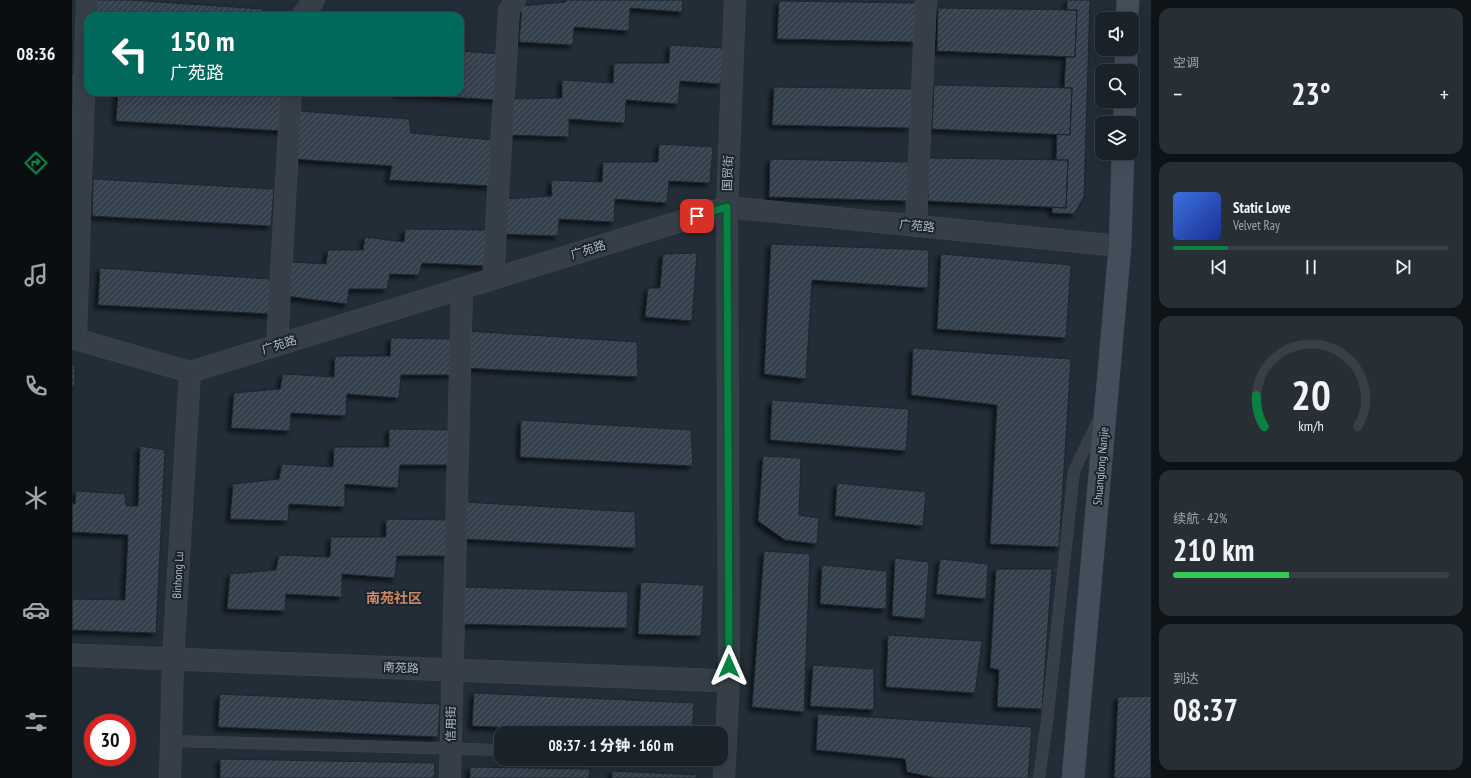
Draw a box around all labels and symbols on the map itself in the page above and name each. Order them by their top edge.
street label: 国贸街 [719,155,736,191]
pin [680,199,714,233]
street label: 广苑路 [898,216,936,235]
street label: 广苑路 [568,237,607,262]
street label: 广苑路 [259,332,298,357]
street label: Shuanglong Nanjie [1090,426,1111,506]
street label: Binhong Lu [169,551,186,599]
district label: 南苑社区 [366,589,422,607]
position arrow [708,645,750,687]
street label: 南苑路 [383,659,419,676]
street label: 信用街 [443,706,458,742]
speed limit sign: 30 [84,714,136,766]

